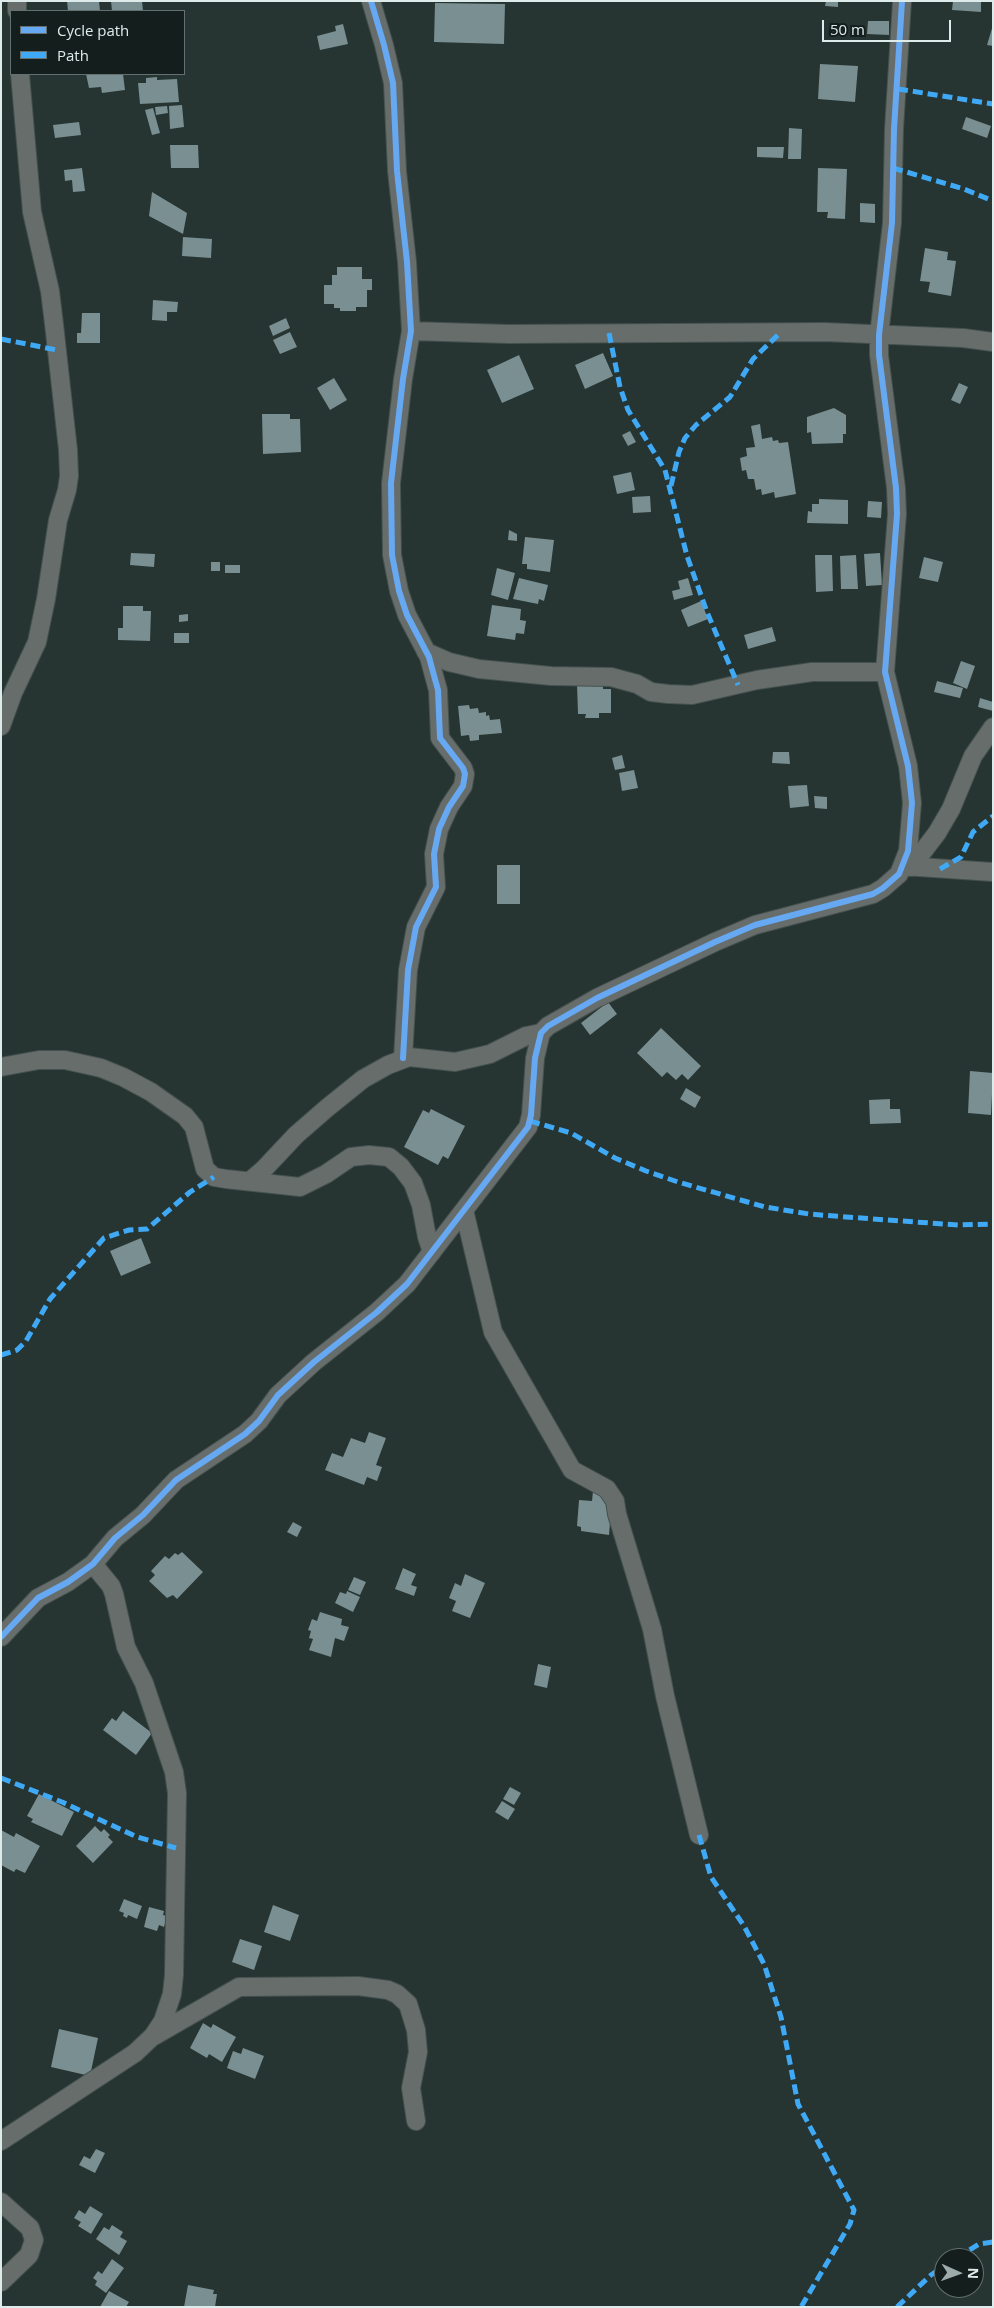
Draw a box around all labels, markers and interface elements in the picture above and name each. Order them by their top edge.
legend [10,10,185,75]
scale bar [824,10,953,42]
text: 50 m [830,19,865,39]
text: Cycle path [57,20,129,40]
text: Path [57,45,89,65]
north arrow [934,2248,984,2298]
text: N [964,2267,983,2280]

